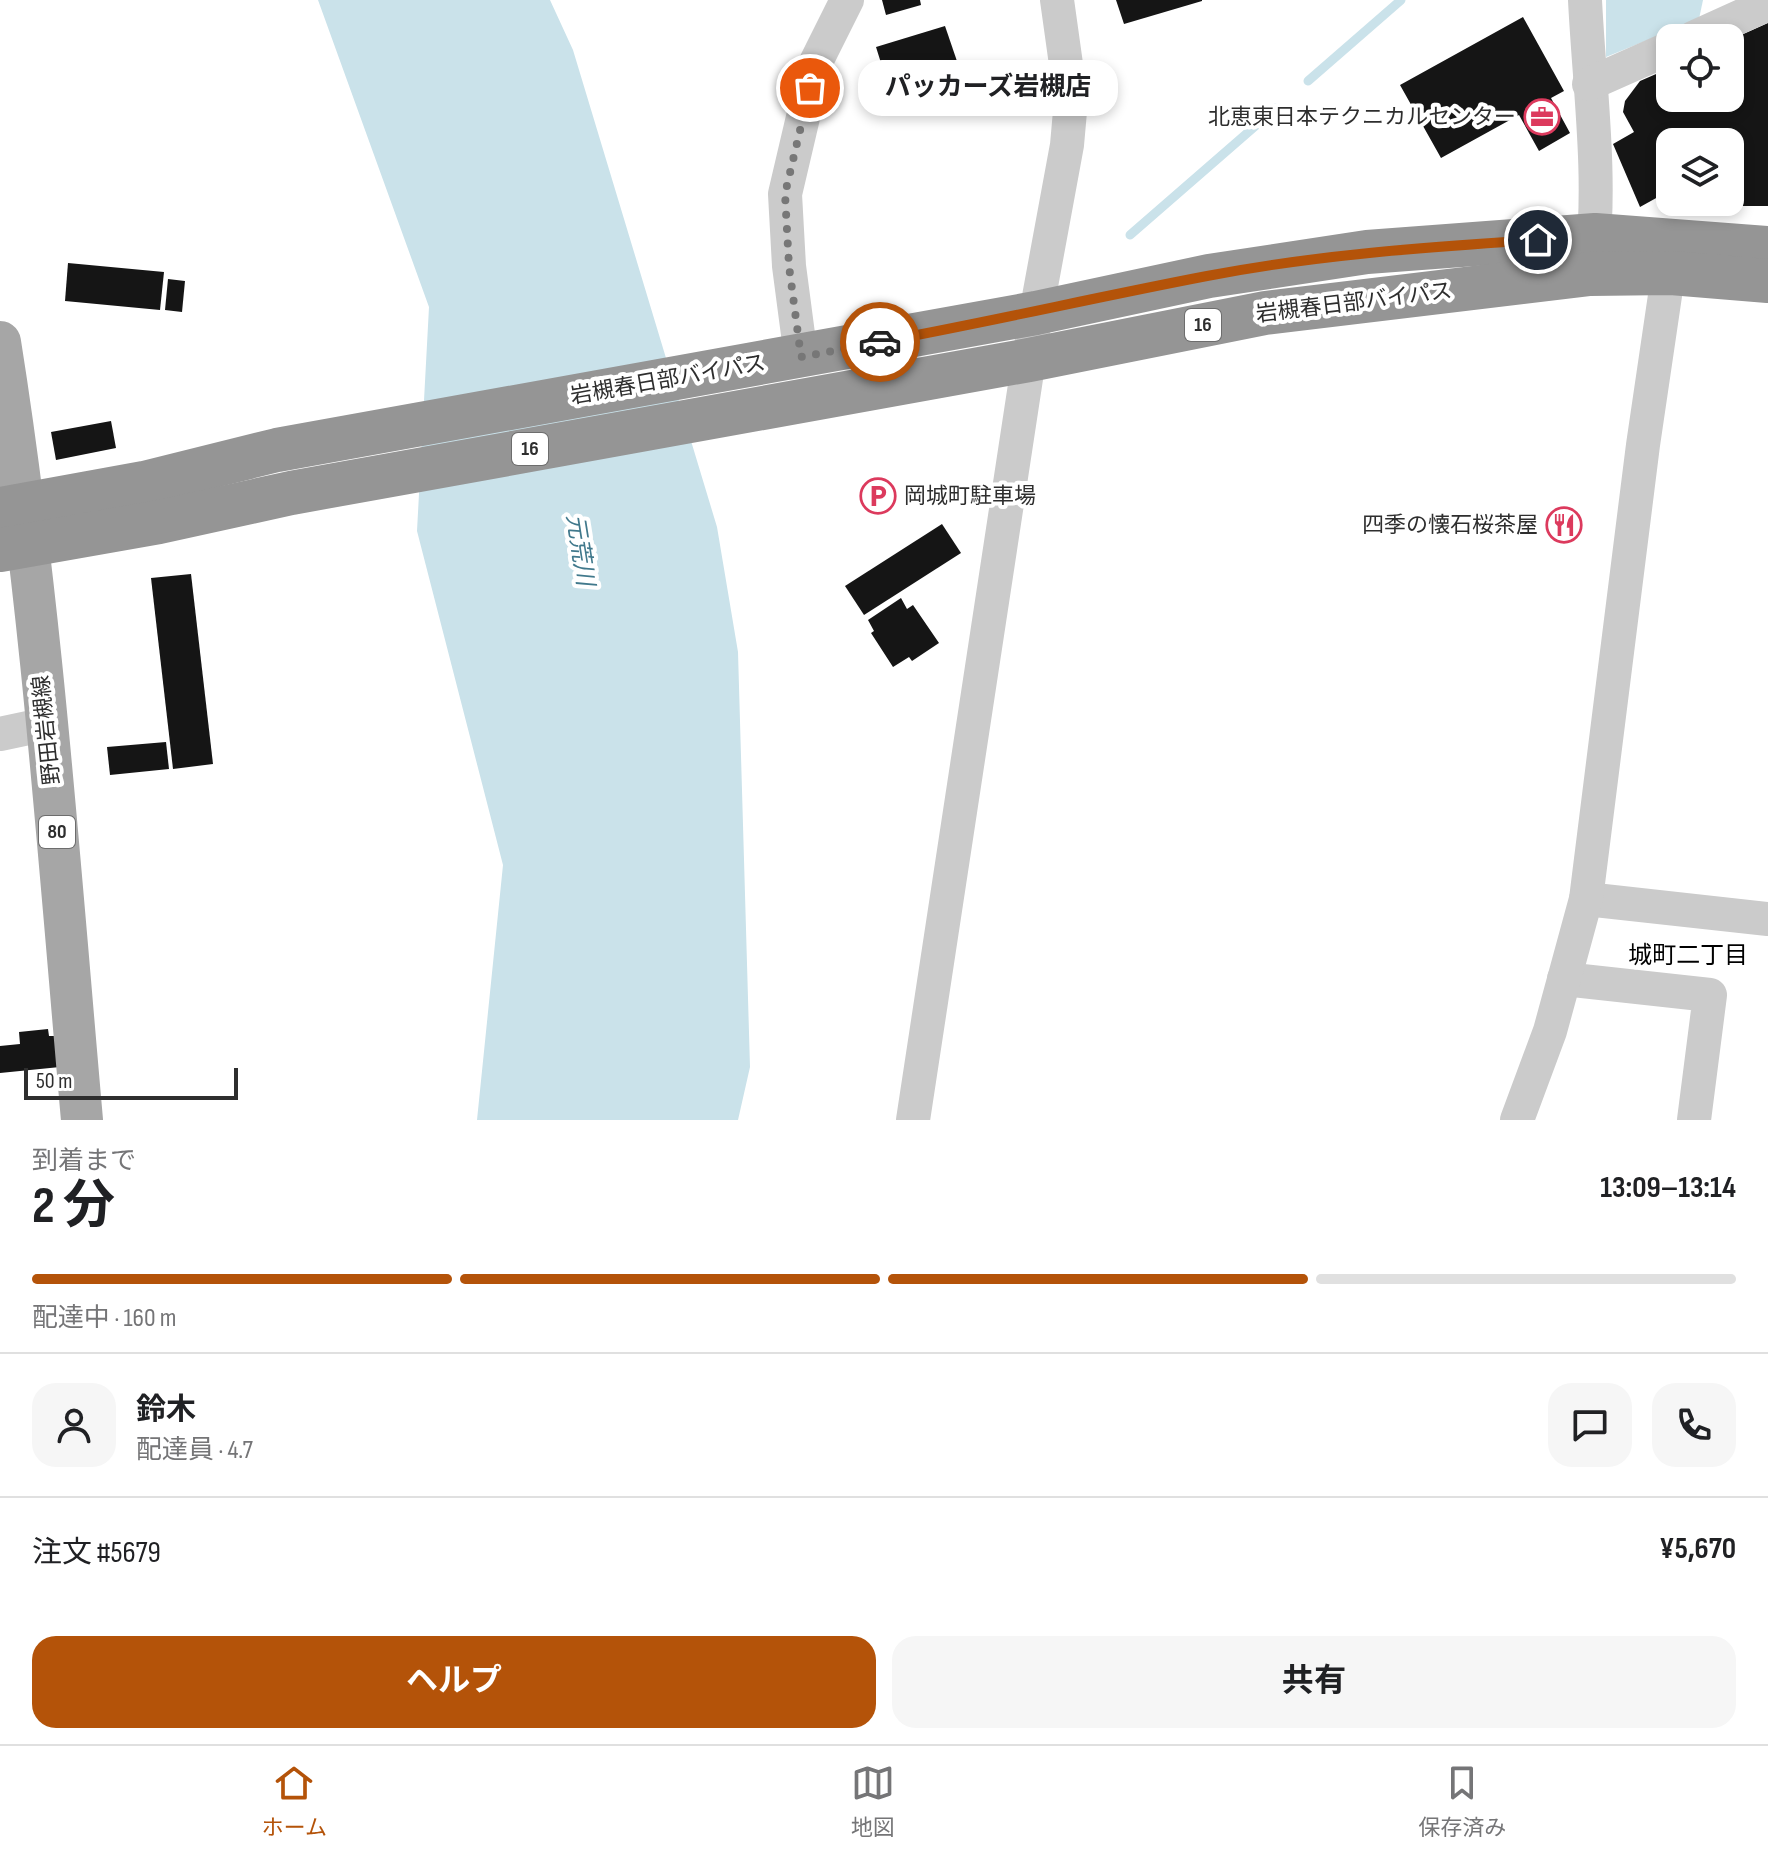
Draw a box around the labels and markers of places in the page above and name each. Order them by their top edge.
pin [776,54,844,122]
callout: パッカーズ岩槻店 [858,60,1118,116]
office icon: 北恵東日本テクニカルセンター [1523,98,1561,136]
place label: 北恵東日本テクニカルセンター [1208,104,1516,131]
pin [1504,206,1572,274]
parking icon: 岡城町駐車場 [859,477,897,515]
place label: 岡城町駐車場 [904,483,1036,510]
restaurant icon: 四季の懐石桜茶屋 [1545,506,1583,544]
place label: 四季の懐石桜茶屋 [1362,512,1538,539]

